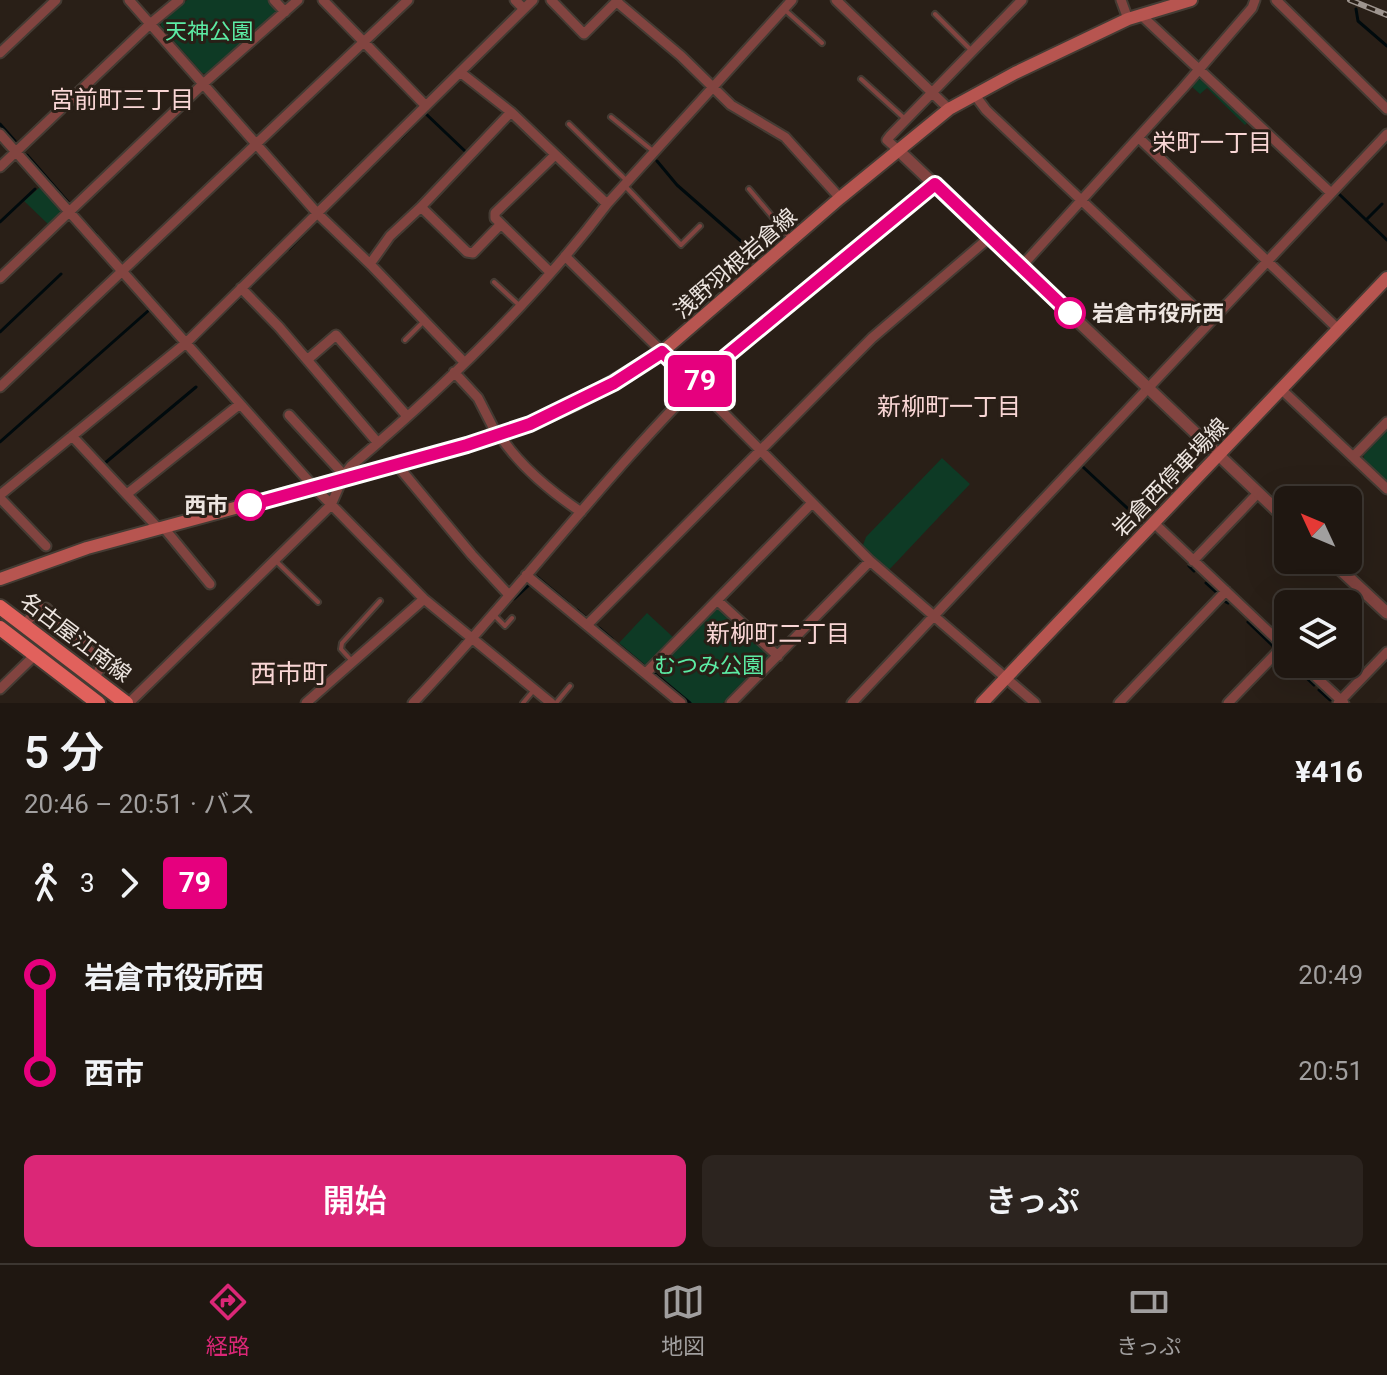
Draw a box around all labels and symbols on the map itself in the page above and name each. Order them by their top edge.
park label: 天神公園 [165,19,253,44]
district label: 宮前町三丁目 [50,86,194,114]
district label: 栄町一丁目 [1152,129,1272,157]
street label: 浅野羽根岩倉線 [669,203,802,323]
marker: 岩倉市役所西 [1055,298,1085,328]
place label: 岩倉市役所西 [1092,301,1224,326]
line badge: 79 [664,355,736,407]
district label: 新柳町一丁目 [877,393,1021,421]
street label: 岩倉西停車場線 [1108,413,1233,541]
north arrow [1274,486,1362,574]
marker: 西市 [235,490,265,520]
place label: 西市 [184,493,228,518]
street label: 名古屋江南線 [15,588,136,687]
district label: 新柳町二丁目 [706,620,850,648]
park label: むつみ公園 [654,653,764,678]
district label: 西市町 [250,659,328,689]

